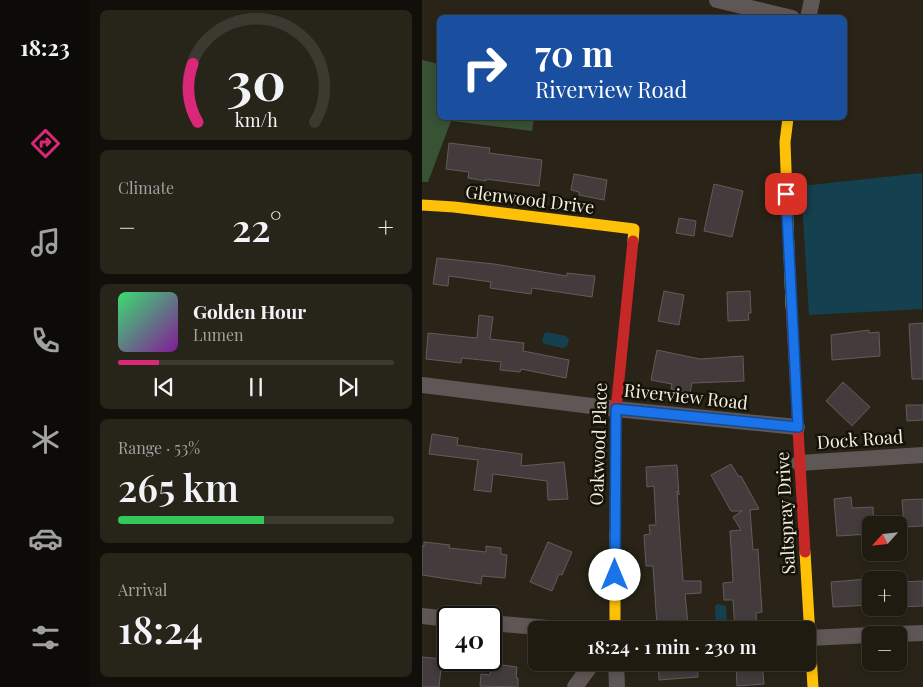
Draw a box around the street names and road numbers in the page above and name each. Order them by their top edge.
street label: Glenwood Drive [464,179,596,219]
street label: Riverview Road [623,378,750,415]
street label: Oakwood Place [584,382,612,506]
street label: Dock Road [816,424,905,454]
street label: Saltspray Drive [770,451,800,575]

